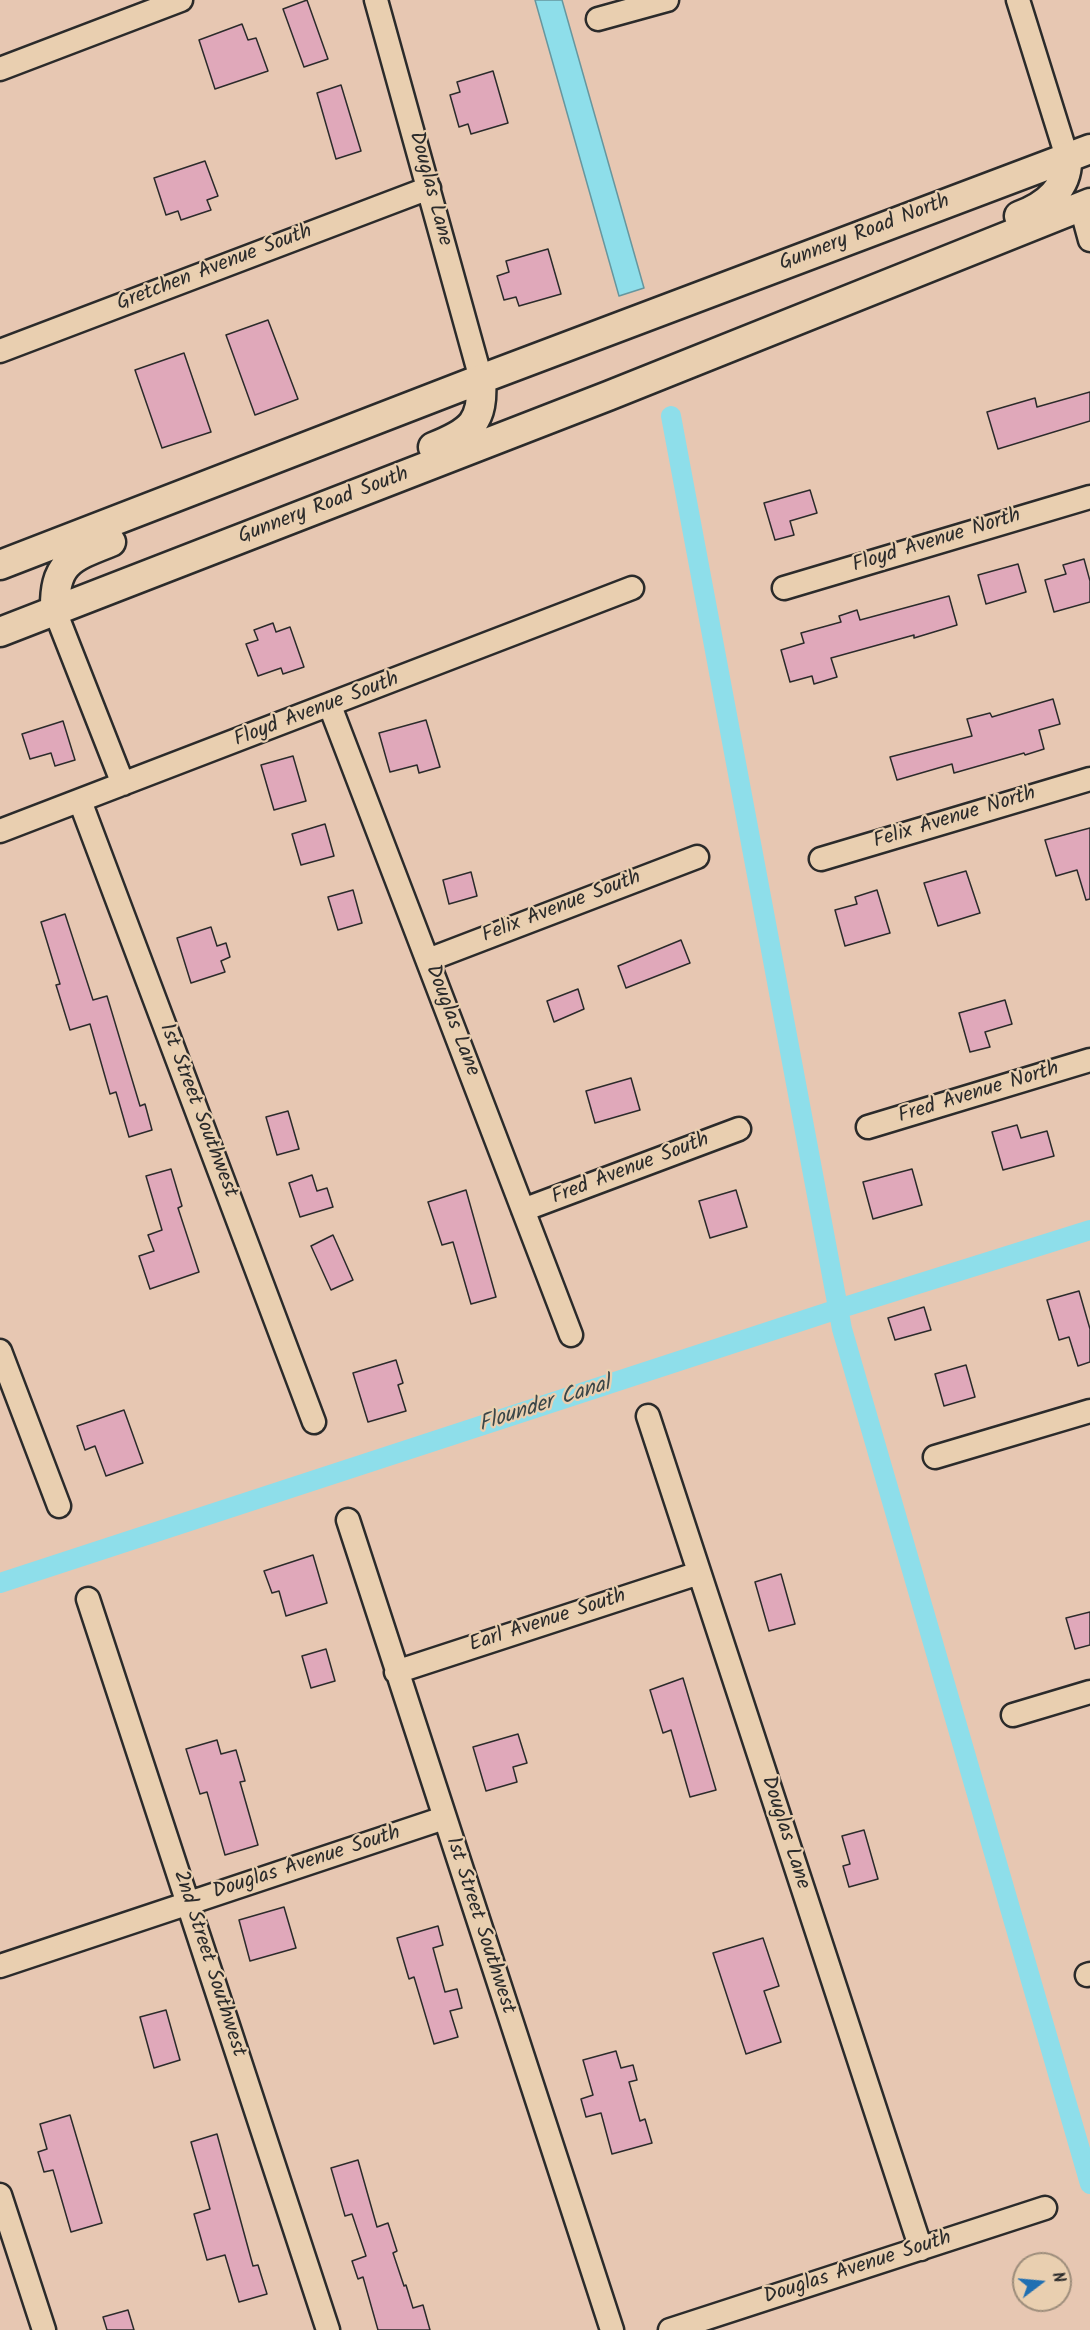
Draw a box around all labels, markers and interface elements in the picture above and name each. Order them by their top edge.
street label: Douglas Lane [402,129,456,249]
street label: Gunnery Road North [776,190,954,278]
street label: Gretchen Avenue South [114,220,316,318]
street label: Gunnery Road South [235,463,413,551]
street label: Floyd Avenue North [850,504,1024,580]
street label: Floyd Avenue South [231,668,403,754]
street label: Felix Avenue North [871,782,1039,856]
street label: Felix Avenue South [479,866,645,950]
street label: Douglas Lane [418,962,484,1080]
street label: 1st Street Southwest [152,1020,242,1202]
street label: Fred Avenue North [896,1058,1062,1130]
street label: Fred Avenue South [549,1128,713,1212]
water label: Flounder Canal [476,1372,614,1440]
street label: Earl Avenue South [467,1585,629,1659]
street label: Douglas Lane [754,1773,814,1893]
street label: Douglas Avenue South [210,1822,404,1906]
street label: 1st Street Southwest [438,1834,520,2018]
street label: 2nd Street Southwest [166,1867,250,2061]
street label: Douglas Avenue South [761,2227,955,2311]
north arrow [1012,2252,1072,2312]
text: N [1044,2269,1071,2286]

